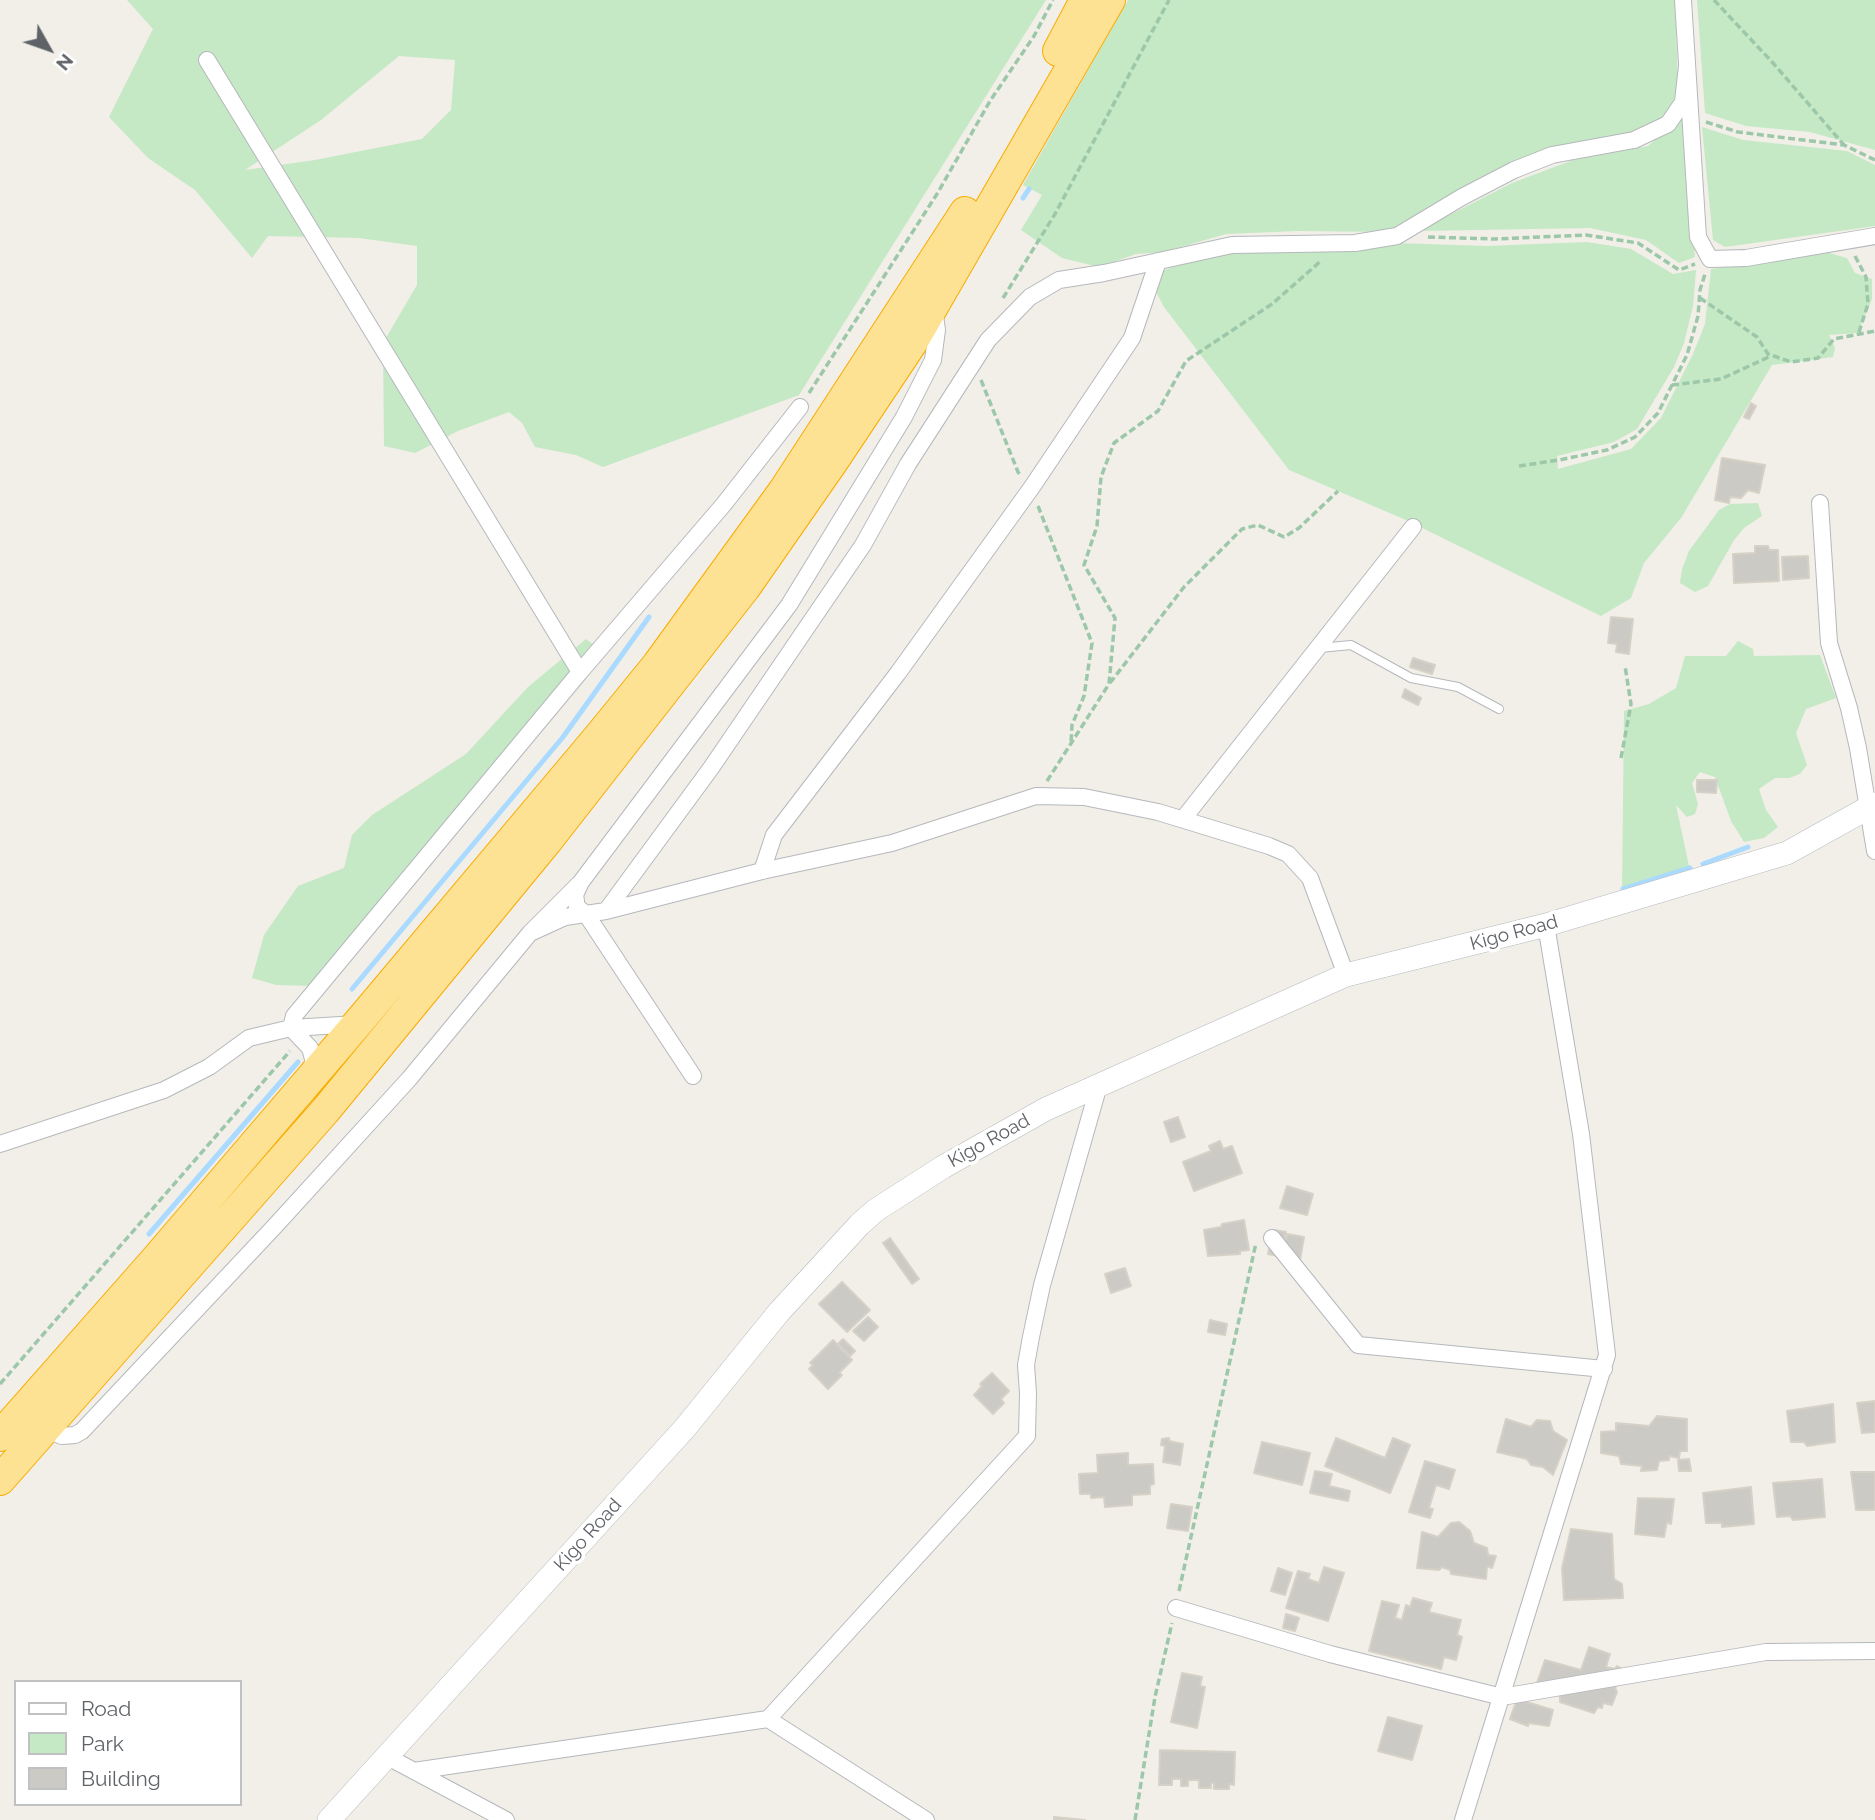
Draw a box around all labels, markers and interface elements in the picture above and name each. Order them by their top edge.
north arrow [14,14,84,84]
text: N [52,50,78,75]
street label: Kigo Road [1468,910,1560,956]
street label: Kigo Road [944,1109,1034,1173]
street label: Kigo Road [549,1494,627,1576]
legend [14,1680,242,1806]
text: Road [81,1696,131,1721]
text: Park [81,1731,124,1756]
text: Building [81,1766,161,1791]

